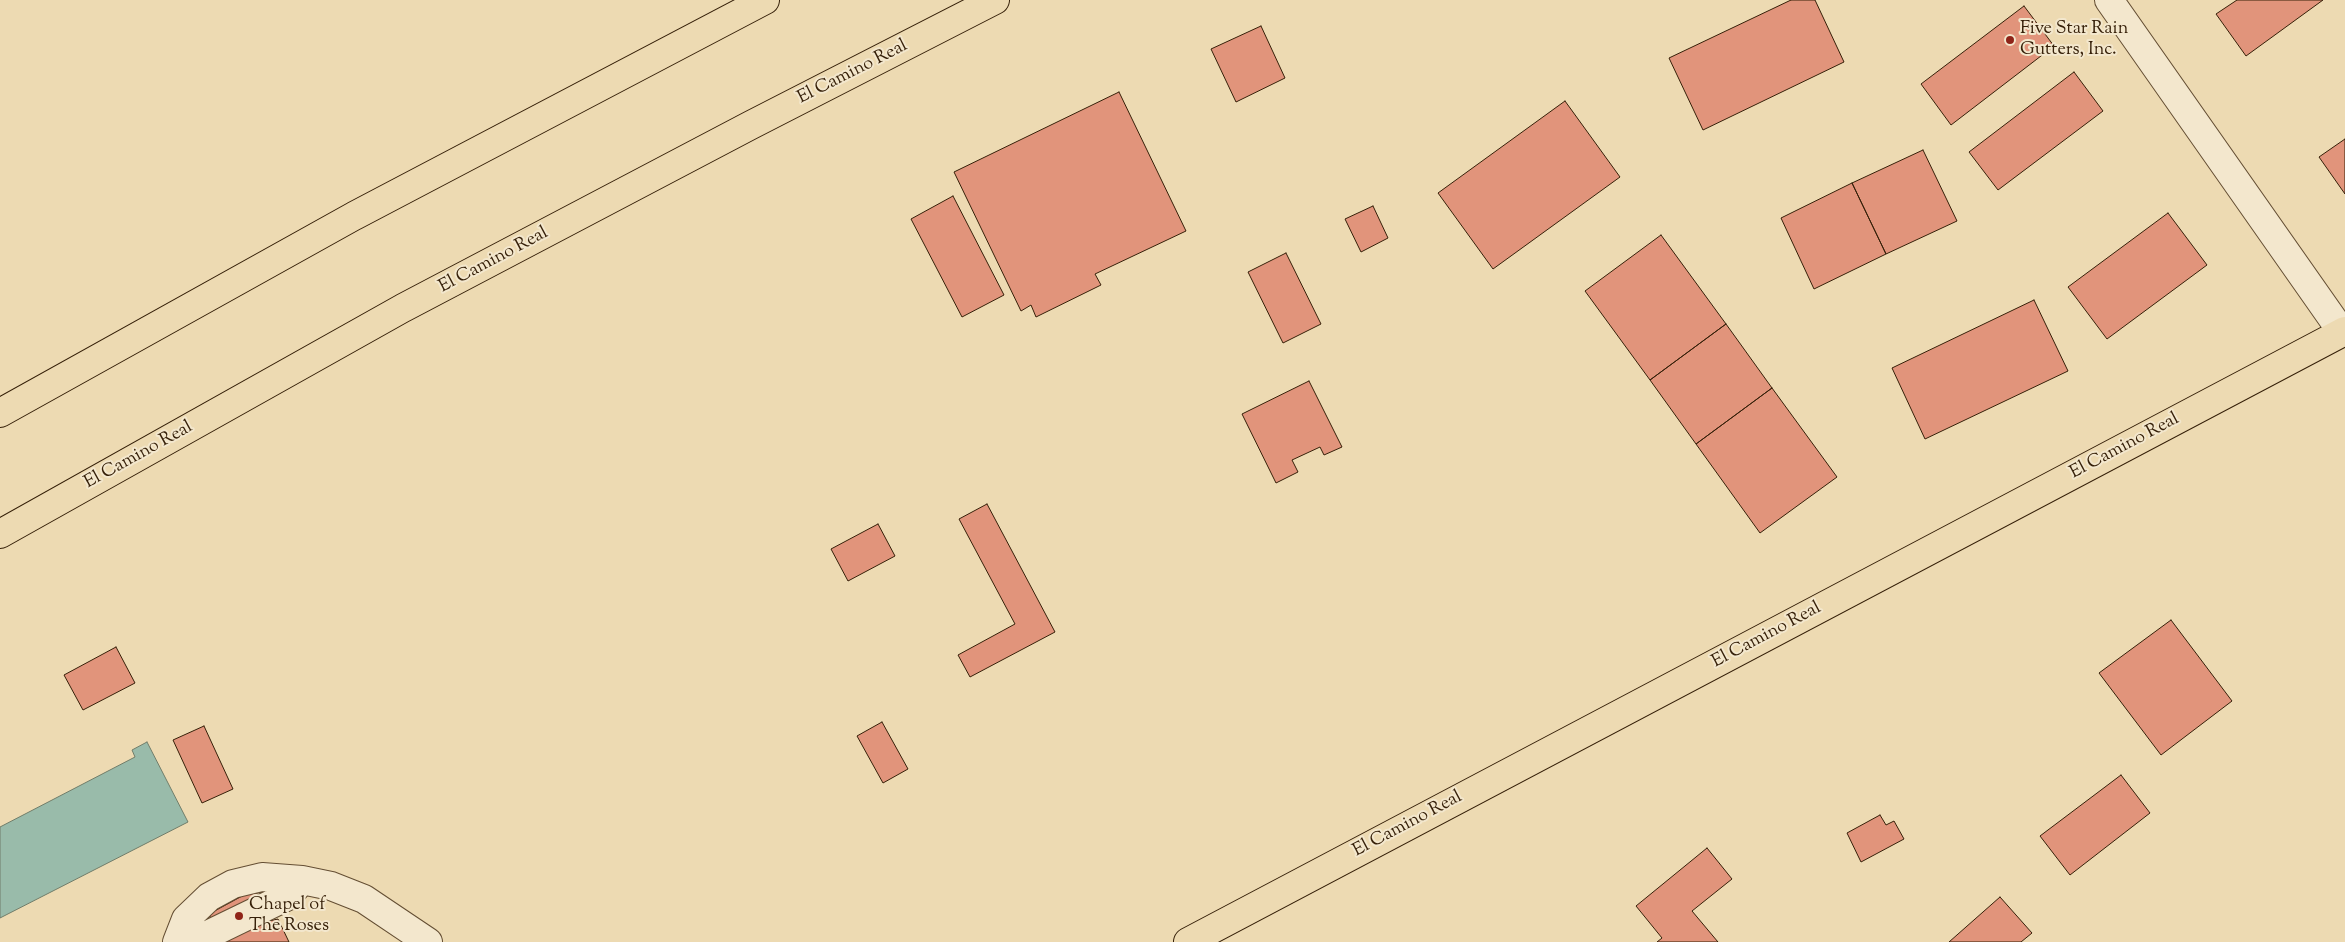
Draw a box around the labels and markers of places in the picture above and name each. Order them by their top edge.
place label: Five Star Rain Gutters, Inc. [2020,19,2128,62]
marker: Five Star Rain Gutters, Inc. [2004,34,2016,46]
place label: Chapel of The Roses [249,895,329,938]
marker: Chapel of The Roses [233,910,245,922]

